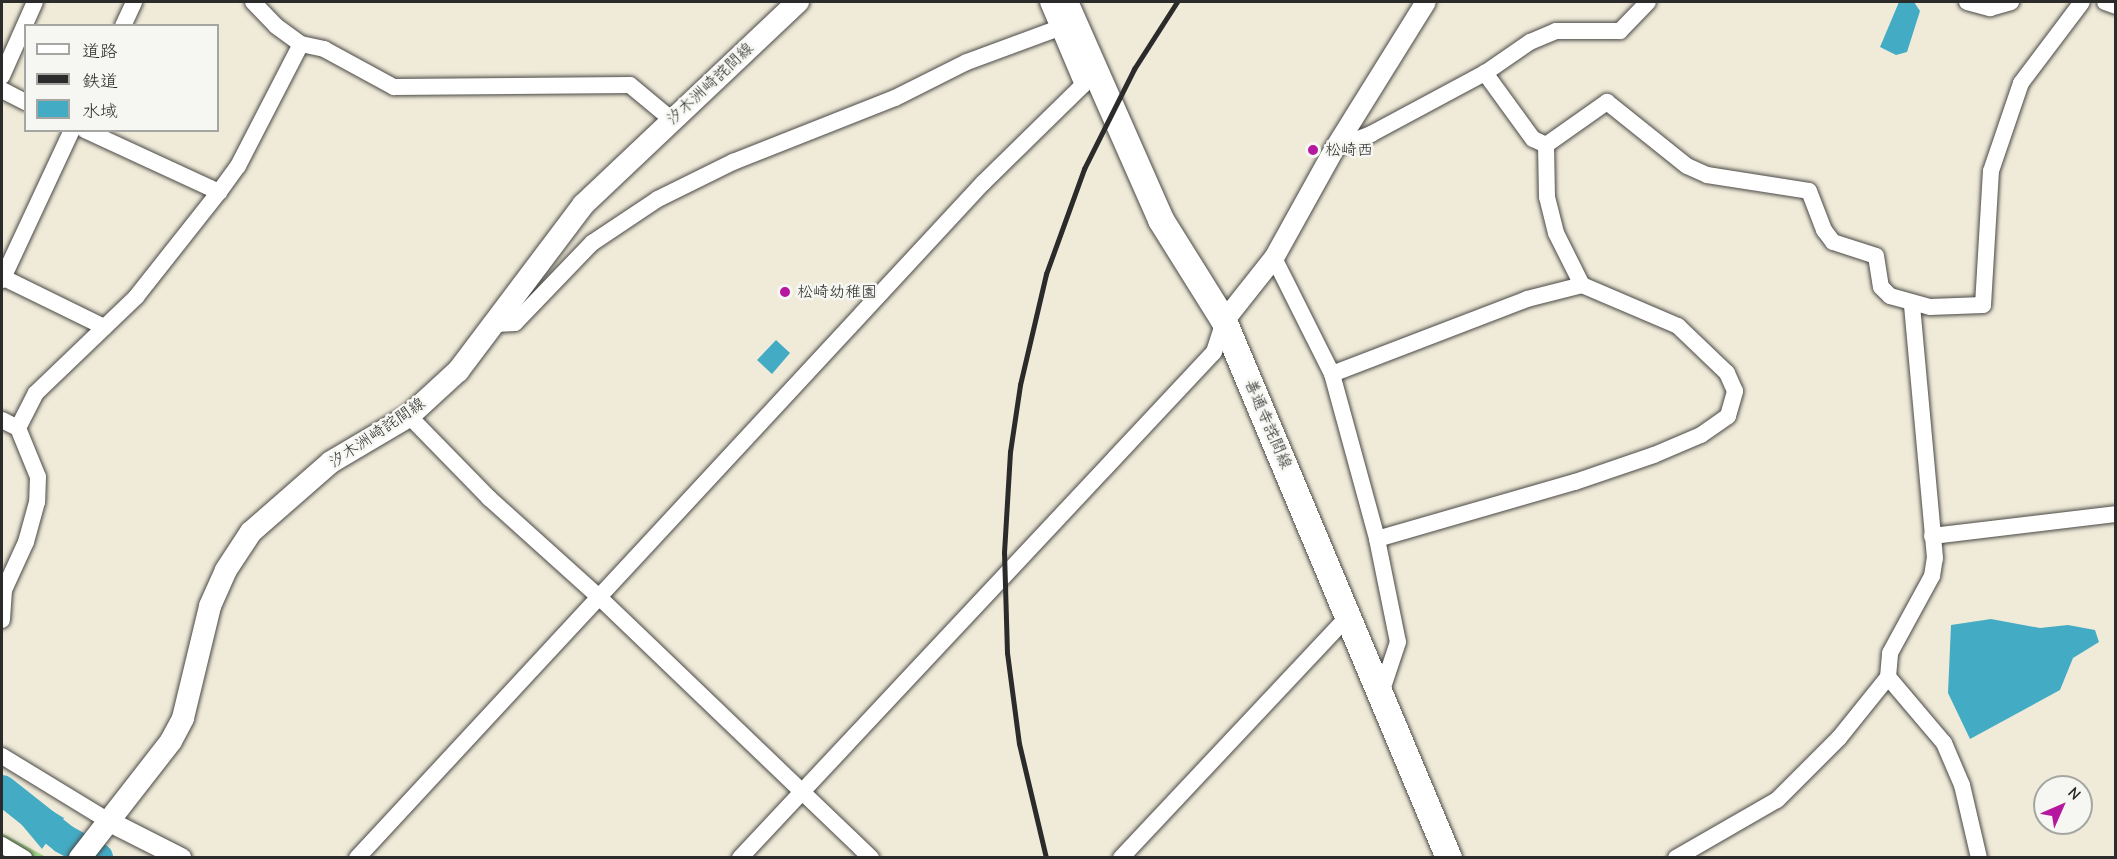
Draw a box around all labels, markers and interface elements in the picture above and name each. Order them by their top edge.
legend [24,24,219,132]
street label: 汐木洲崎詫間線 [662,39,758,129]
text: 道路 [82,41,118,62]
text: 鉄道 [82,71,118,92]
text: 水域 [82,101,118,122]
place label: 松崎西 [1325,140,1373,160]
marker: 松崎西 [1306,143,1320,157]
place label: 松崎幼稚園 [797,282,877,302]
marker: 松崎幼稚園 [778,285,792,299]
street label: 善通寺詫間線 [1240,376,1296,472]
street label: 汐木洲崎詫間線 [325,394,429,472]
north arrow [2033,775,2093,835]
text: N [2064,784,2084,804]

